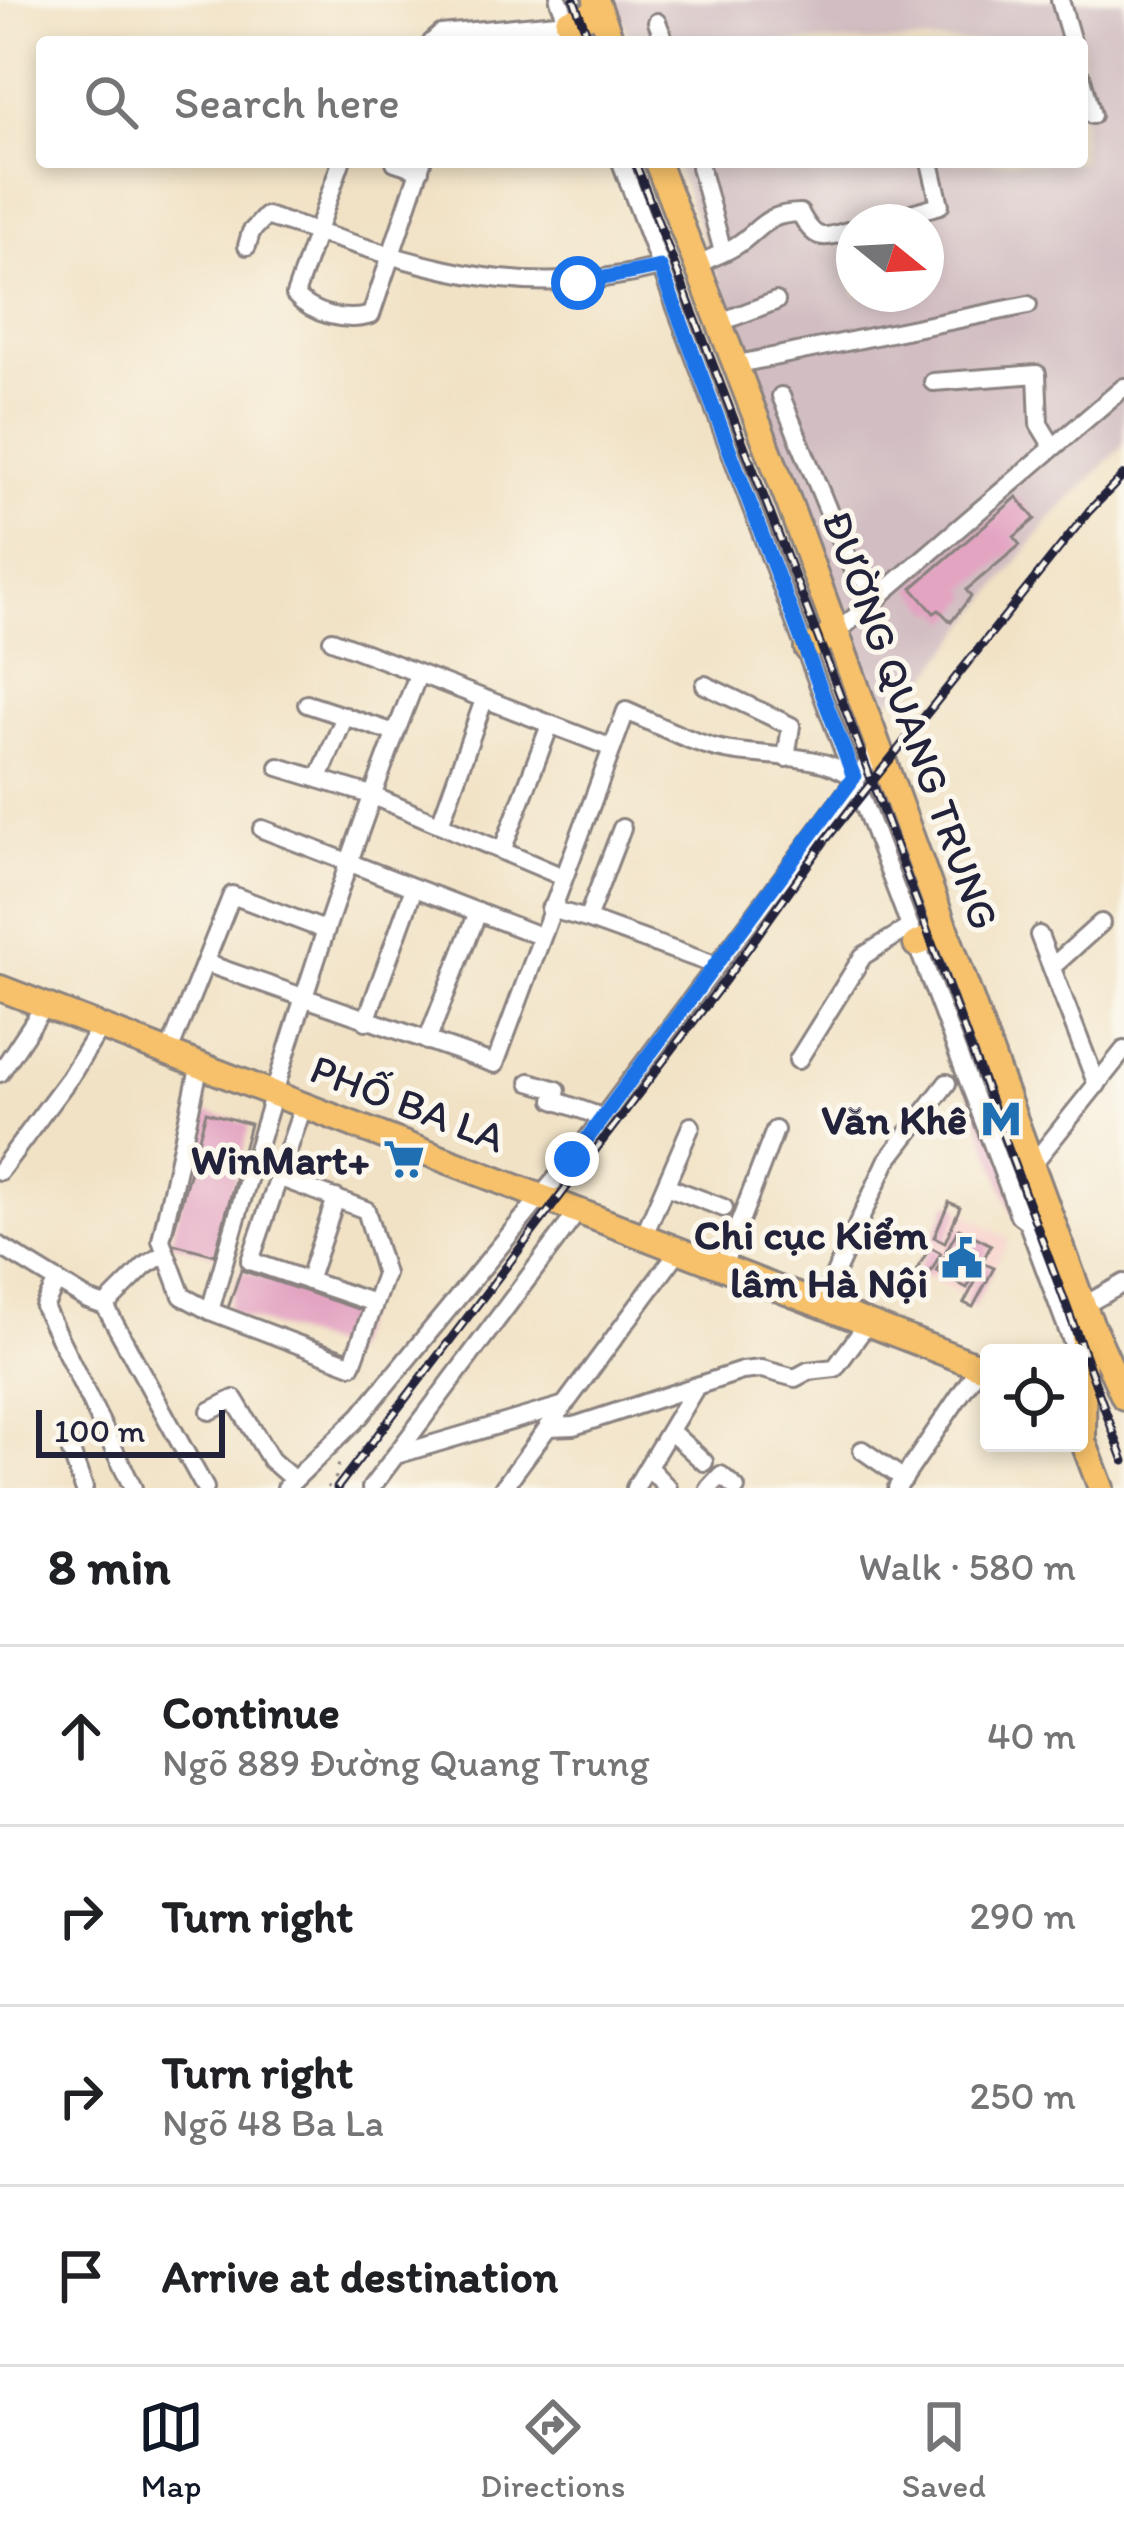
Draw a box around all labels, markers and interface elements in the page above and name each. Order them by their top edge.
search box [36,36,1088,168]
icon: search [78,69,144,135]
text: Search here [174,75,400,129]
north arrow [836,204,944,312]
route start [551,256,605,310]
street label: ĐƯỜNG QUANG TRUNG [811,504,1011,936]
street label: PHỐ BA LA [303,1043,513,1163]
place label: Văn Khê [821,1094,967,1145]
metro station icon: Văn Khê [978,1096,1024,1142]
route end [545,1132,599,1186]
place label: WinMart+ [191,1134,370,1185]
supermarket icon: WinMart+ [381,1136,427,1182]
place label: Chi cục Kiểm lâm Hà Nội [694,1209,929,1308]
public building icon: Chi cục Kiểm lâm Hà Nội [939,1235,985,1281]
map controls [980,1344,1088,1452]
button: locate [980,1344,1088,1452]
scale bar [36,1404,225,1457]
text: 100 m [54,1411,145,1450]
text: 8 min [48,1536,171,1597]
text: Walk · 580 m [858,1543,1076,1590]
text: Continue [162,1685,340,1739]
icon: ahead [48,1703,114,1769]
text: 40 m [987,1712,1076,1759]
text: Ngõ 889 Đường Quang Trung [162,1739,649,1786]
icon: right [48,1883,114,1949]
text: Turn right [162,1889,353,1943]
text: 290 m [969,1892,1076,1939]
text: Turn right [162,2045,353,2099]
icon: right [48,2063,114,2129]
text: 250 m [969,2072,1076,2119]
text: Ngõ 48 Ba La [162,2099,384,2146]
icon: arrive [48,2243,114,2309]
text: Arrive at destination [162,2249,558,2303]
tab: Map [138,2394,204,2505]
tab: Directions [480,2394,625,2505]
tab: Saved [902,2394,986,2505]

